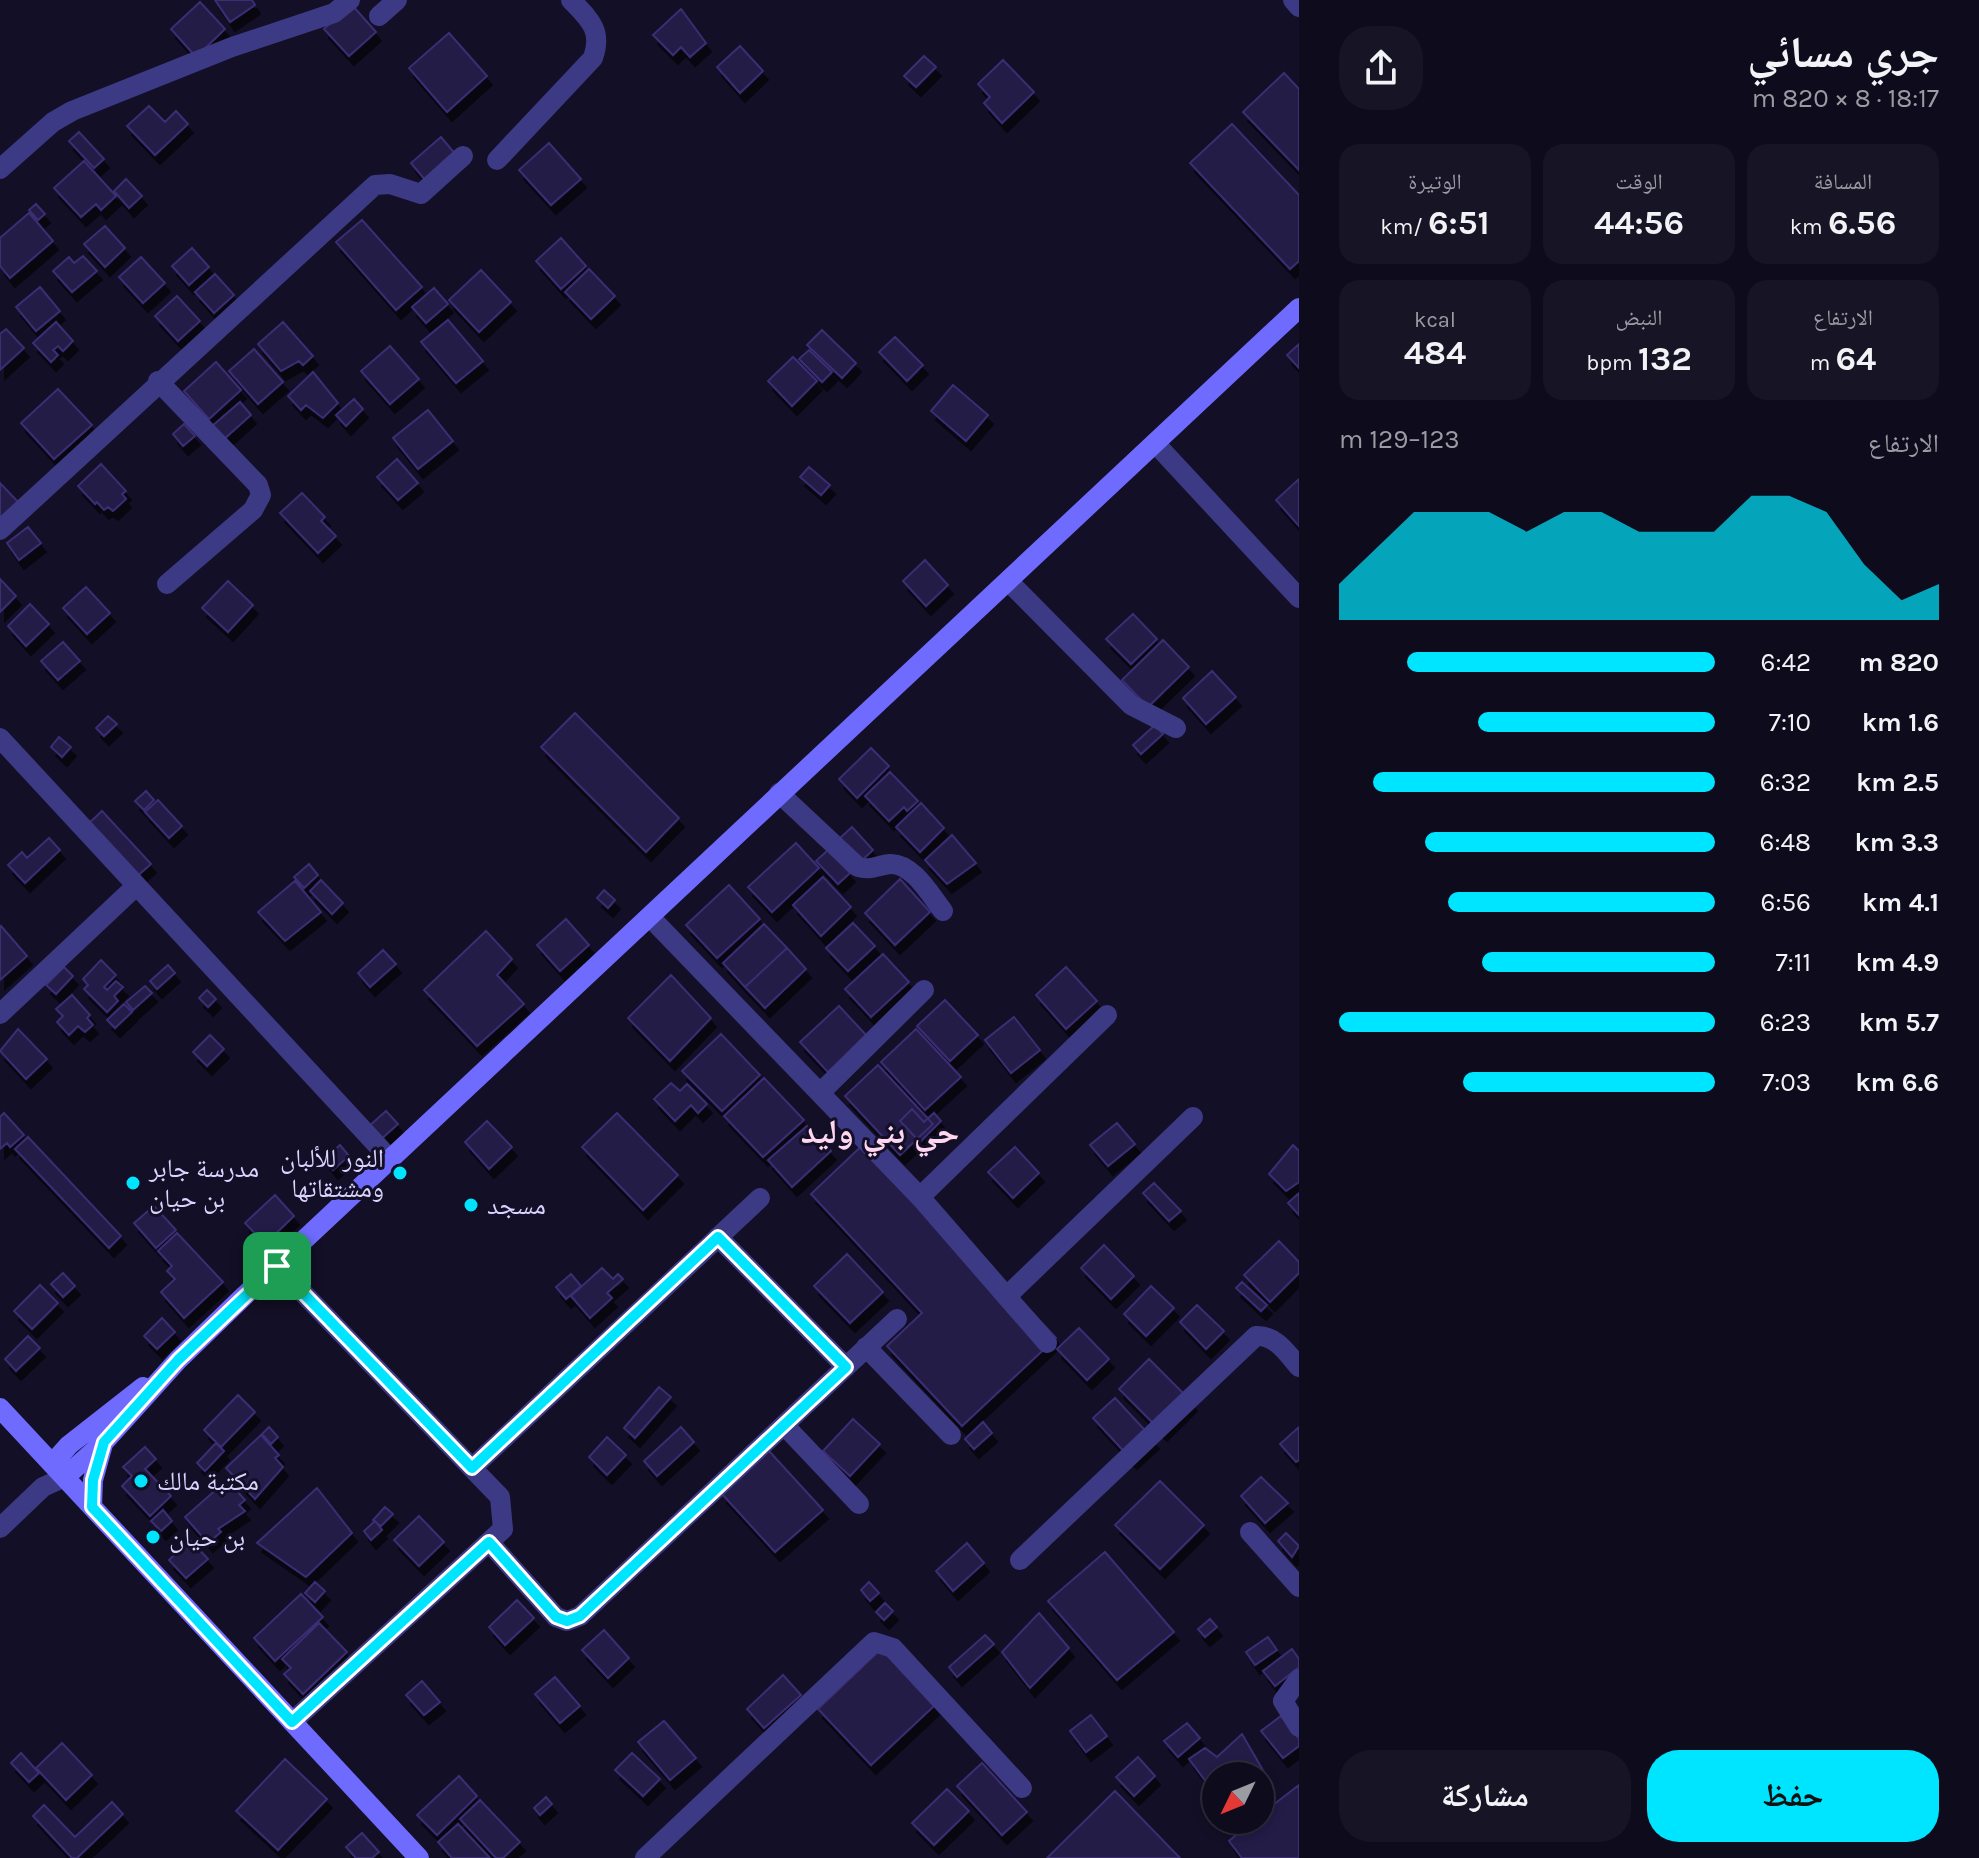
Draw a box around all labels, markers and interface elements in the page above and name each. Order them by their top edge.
button: share [1339,26,1423,110]
text: جري مسائي [1747,27,1939,78]
text: 18:17 · 8 × 820 m [1752,83,1939,114]
text: الوتيرة [1408,169,1462,195]
text: الوقت [1615,169,1663,195]
text: المسافة [1814,169,1872,195]
text: 6:51 [1428,203,1490,243]
text: 44:56 [1594,203,1684,243]
text: 6.56 [1828,203,1896,243]
text: /km [1380,214,1428,240]
text: km [1790,214,1828,240]
text: النبض [1616,305,1662,331]
text: الارتفاع [1813,305,1873,331]
text: kcal [1414,307,1456,333]
text: 484 [1404,333,1466,373]
text: 132 [1638,339,1692,379]
text: 64 [1835,339,1876,379]
text: bpm [1586,350,1638,376]
text: m [1810,350,1835,376]
text: 123–129 m [1339,424,1460,455]
text: الارتفاع [1868,428,1939,459]
text: 6:42 [1761,647,1811,678]
text: 820 m [1859,647,1939,678]
text: 7:10 [1769,707,1811,738]
text: 1.6 km [1862,707,1939,738]
text: 6:32 [1760,767,1811,798]
text: 2.5 km [1856,767,1939,798]
text: 6:48 [1760,827,1811,858]
text: 3.3 km [1854,827,1939,858]
text: 6:56 [1761,887,1811,918]
text: 4.1 km [1862,887,1939,918]
text: 7:11 [1776,947,1811,978]
text: 4.9 km [1855,947,1939,978]
text: 6:23 [1760,1007,1811,1038]
text: 5.7 km [1859,1007,1939,1038]
text: 7:03 [1762,1067,1811,1098]
text: 6.6 km [1855,1067,1939,1098]
district label: حي بني وليد [801,1112,959,1158]
place label: النور للألبان ومشتقاتها [280,1143,384,1204]
place label: مدرسة جابر بن حيان [148,1153,259,1214]
marker: النور للألبان ومشتقاتها [391,1164,409,1182]
marker: مدرسة جابر بن حيان [124,1174,142,1192]
place label: مسجد [487,1190,546,1221]
marker: مسجد [462,1196,480,1214]
pin [243,1232,311,1300]
icon: arrive [255,1244,299,1288]
place label: مكتبة مالك [157,1466,259,1497]
marker: مكتبة مالك [132,1472,150,1490]
place label: بن حيان [169,1522,245,1553]
marker: بن حيان [144,1528,162,1546]
button: مشاركة [1339,1750,1631,1842]
button: حفظ [1647,1750,1939,1842]
north arrow [1202,1762,1274,1834]
map controls [1202,1762,1274,1834]

